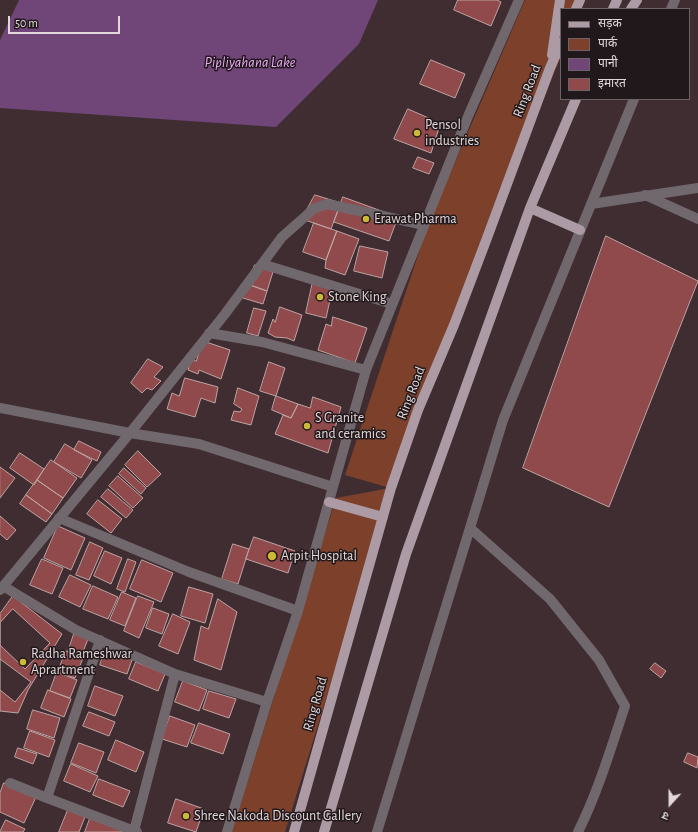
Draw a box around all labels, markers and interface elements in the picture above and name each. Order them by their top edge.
scale bar [10,8,122,34]
legend [560,8,690,100]
text: 50 m [15,17,38,29]
text: सड़क [598,17,622,29]
text: पार्क [598,37,617,49]
water label: Pipliyahana Lake [204,53,296,71]
text: पानी [598,57,618,69]
street label: Ring Road [509,62,545,120]
text: इमारत [598,77,626,89]
place label: Pensol industries [425,117,479,150]
marker: Pensol industries [412,128,422,138]
place label: Erawat Pharma [374,211,457,227]
marker: Erawat Pharma [361,214,371,224]
place label: Stone King [328,289,387,305]
marker: Stone King [315,292,325,302]
street label: Ring Road [393,364,429,422]
place label: S Granite and ceramics [315,410,386,442]
marker: S Granite and ceramics [302,421,312,431]
place label: Arpit Hospital [281,548,357,564]
marker: Arpit Hospital [266,550,278,562]
place label: Radha Rameshwar Aprartment [31,646,132,678]
marker: Radha Rameshwar Aprartment [18,657,28,667]
street label: Ring Road [299,675,331,733]
north arrow [650,784,690,824]
place label: Shree Nakoda Discount Gallery [194,808,362,824]
text: उ [661,809,670,822]
marker: Shree Nakoda Discount Gallery [181,811,191,821]

